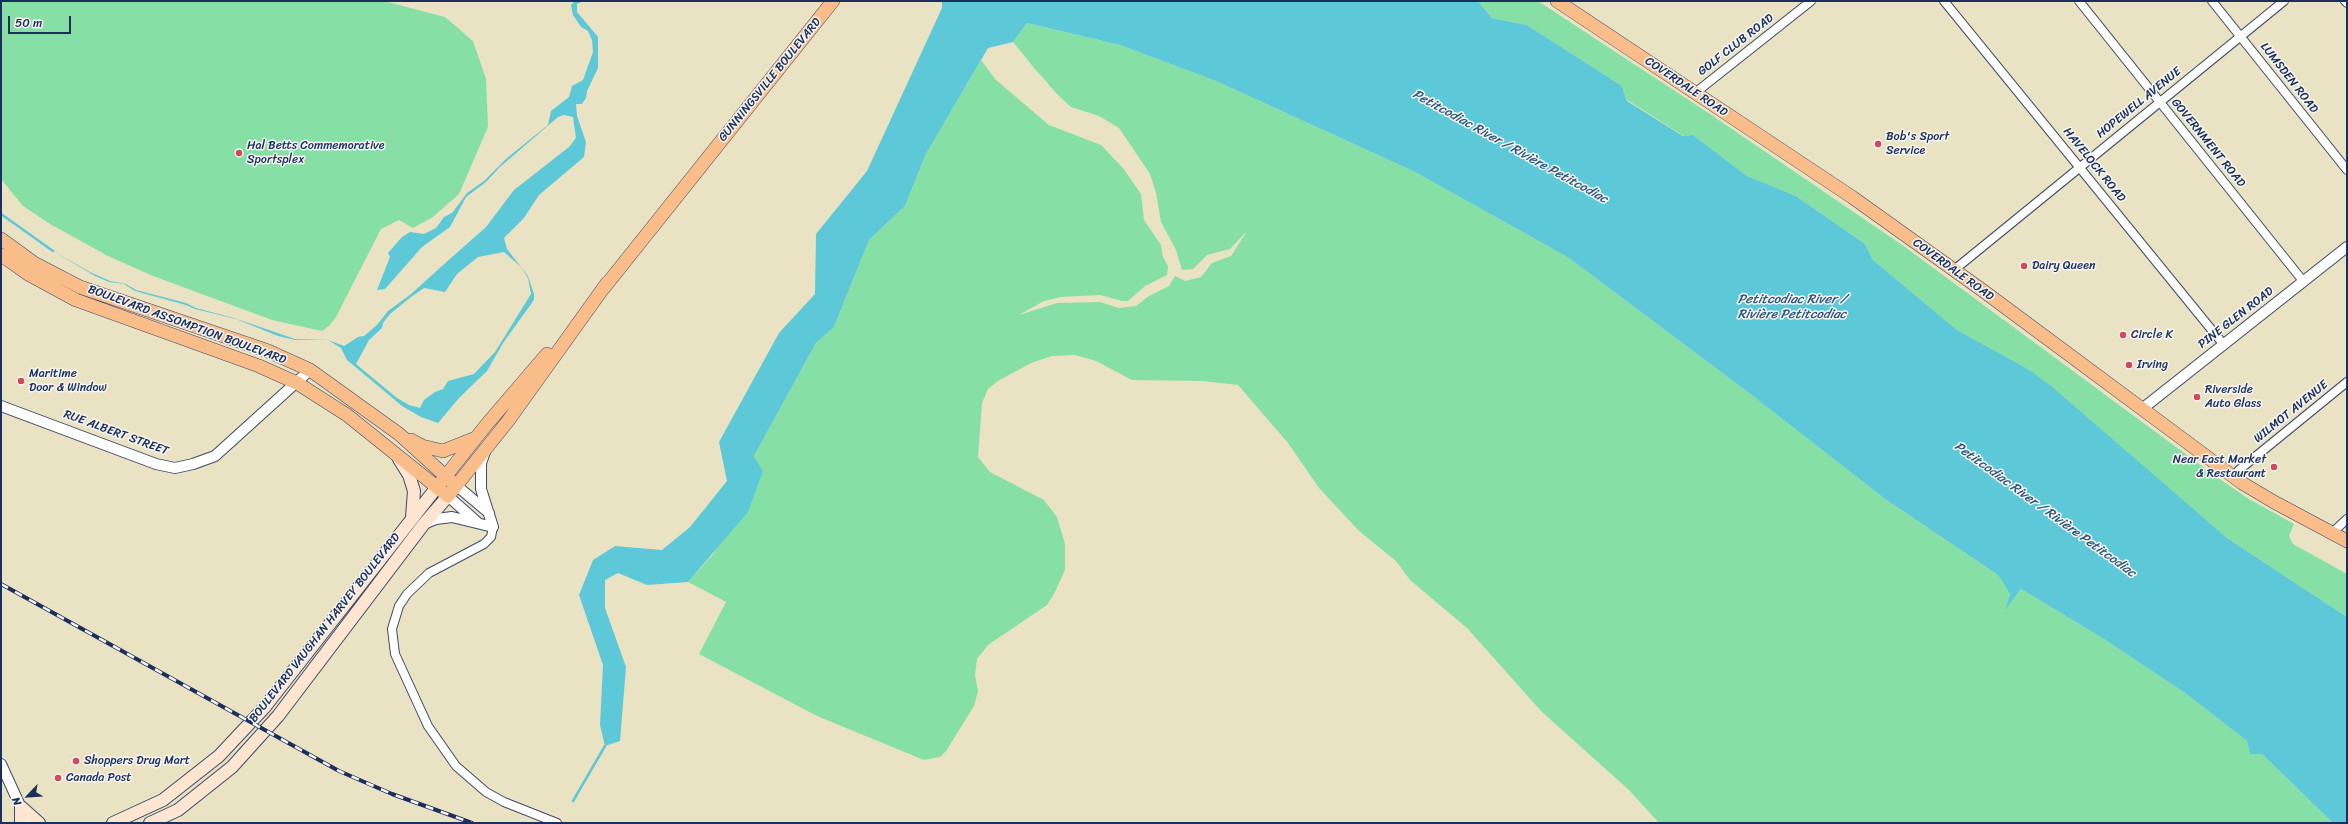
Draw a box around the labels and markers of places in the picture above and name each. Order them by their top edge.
place label: Bob's Sport Service [1886,130,1949,158]
place label: Hal Betts Commemorative Sportsplex [247,139,385,167]
marker: Bob's Sport Service [1873,139,1883,149]
marker: Hal Betts Commemorative Sportsplex [234,148,244,158]
place label: Dairy Queen [2032,259,2095,273]
marker: Dairy Queen [2019,261,2029,271]
place label: Circle K [2131,328,2173,342]
marker: Circle K [2118,330,2128,340]
place label: Irving [2137,358,2168,372]
marker: Irving [2124,360,2134,370]
place label: Maritime Door & Window [29,367,107,395]
marker: Maritime Door & Window [16,376,26,386]
place label: Riverside Auto Glass [2205,383,2261,411]
marker: Riverside Auto Glass [2192,392,2202,402]
place label: Near East Market & Restaurant [2173,453,2266,481]
marker: Near East Market & Restaurant [2269,462,2279,472]
place label: Shoppers Drug Mart [84,754,190,768]
marker: Shoppers Drug Mart [71,756,81,766]
place label: Canada Post [66,771,132,785]
marker: Canada Post [53,773,63,783]

